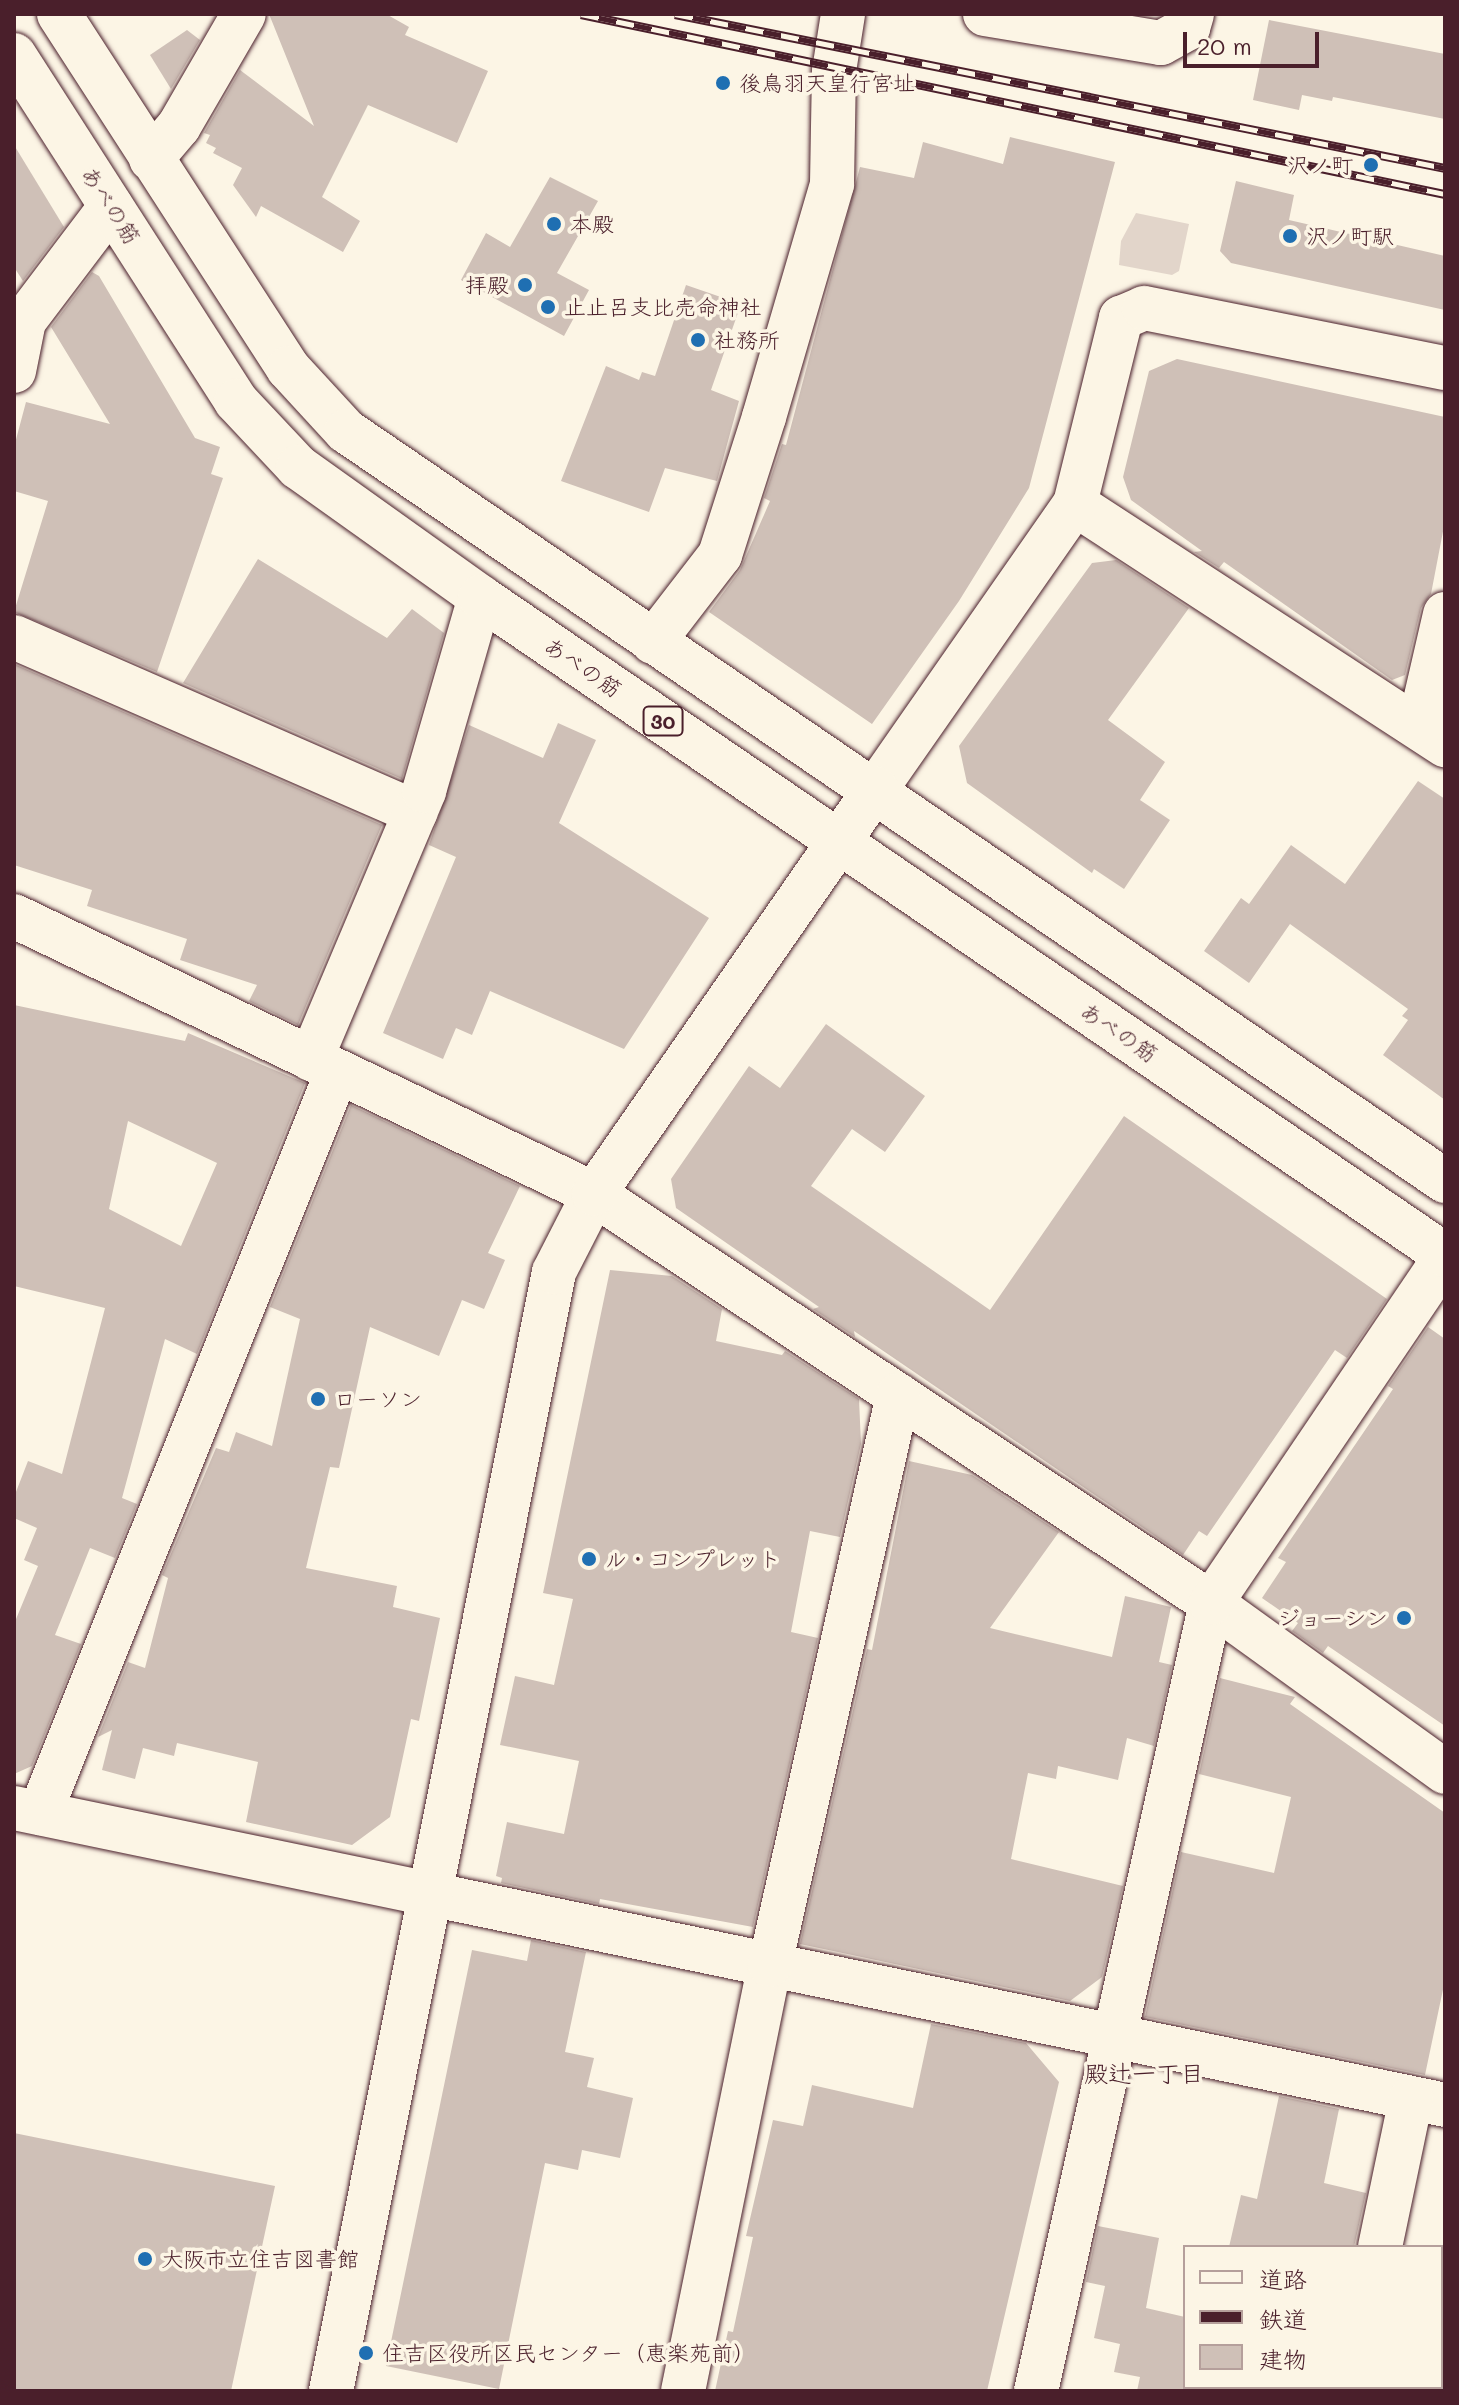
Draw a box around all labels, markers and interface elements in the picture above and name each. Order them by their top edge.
scale bar [1187,16,1323,66]
text: 20 m [1197,30,1252,61]
place label: 後鳥羽天皇行宮址 [739,70,915,96]
marker: 後鳥羽天皇行宮址 [714,74,732,92]
place label: 沢ノ町 [1287,152,1353,178]
marker: 沢ノ町 [1360,154,1382,176]
street label: あべの筋 [76,161,146,249]
place label: 本殿 [570,211,614,237]
marker: 本殿 [545,215,563,233]
place label: 沢ノ町駅 [1306,223,1394,249]
marker: 沢ノ町駅 [1281,227,1299,245]
place label: 拝殿 [465,272,509,298]
marker: 拝殿 [516,276,534,294]
place label: 止止呂支比売命神社 [564,294,762,320]
marker: 止止呂支比売命神社 [539,298,557,316]
place label: 社務所 [714,327,780,353]
marker: 社務所 [689,331,707,349]
street label: あべの筋 [539,631,627,703]
road number: 30 [641,705,685,737]
street label: あべの筋 [1075,996,1163,1068]
place label: ローソン [334,1386,422,1412]
marker: ローソン [309,1390,327,1408]
place label: ル・コンプレット [605,1546,781,1572]
marker: ル・コンプレット [580,1550,598,1568]
place label: ジョーシン [1278,1605,1388,1631]
marker: ジョーシン [1395,1609,1413,1627]
district label: 殿辻一丁目 [1084,2059,1204,2087]
legend [1183,2245,1443,2389]
place label: 大阪市立住吉図書館 [161,2246,359,2272]
marker: 大阪市立住吉図書館 [136,2250,154,2268]
text: 道路 [1259,2263,1307,2294]
text: 鉄道 [1259,2303,1307,2334]
place label: 住吉区役所区民センター（恵楽苑前） [382,2340,756,2366]
text: 建物 [1259,2343,1307,2374]
marker: 住吉区役所区民センター（恵楽苑前） [357,2344,375,2362]

